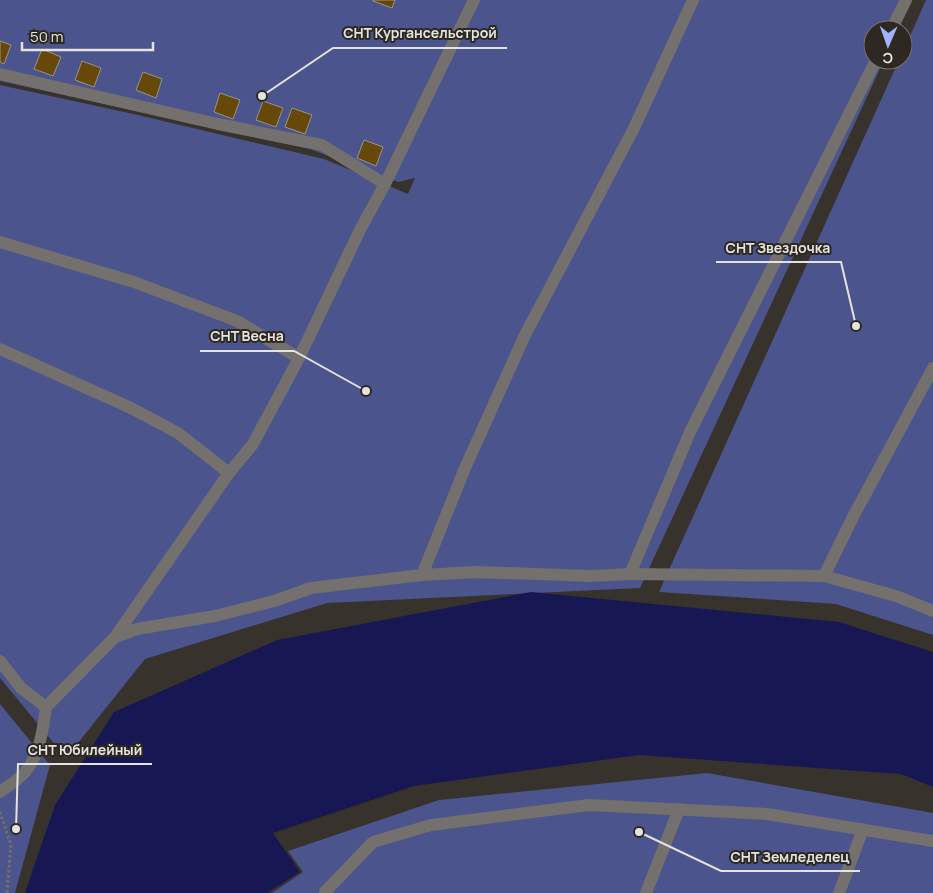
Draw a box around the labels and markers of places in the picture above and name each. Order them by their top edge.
callout: СНТ Кургансельстрой [333,19,507,48]
callout: СНТ Звездочка [716,233,841,262]
callout: СНТ Весна [200,322,294,351]
callout: СНТ Юбилейный [18,735,152,764]
callout: СНТ Земледелец [721,842,860,871]

